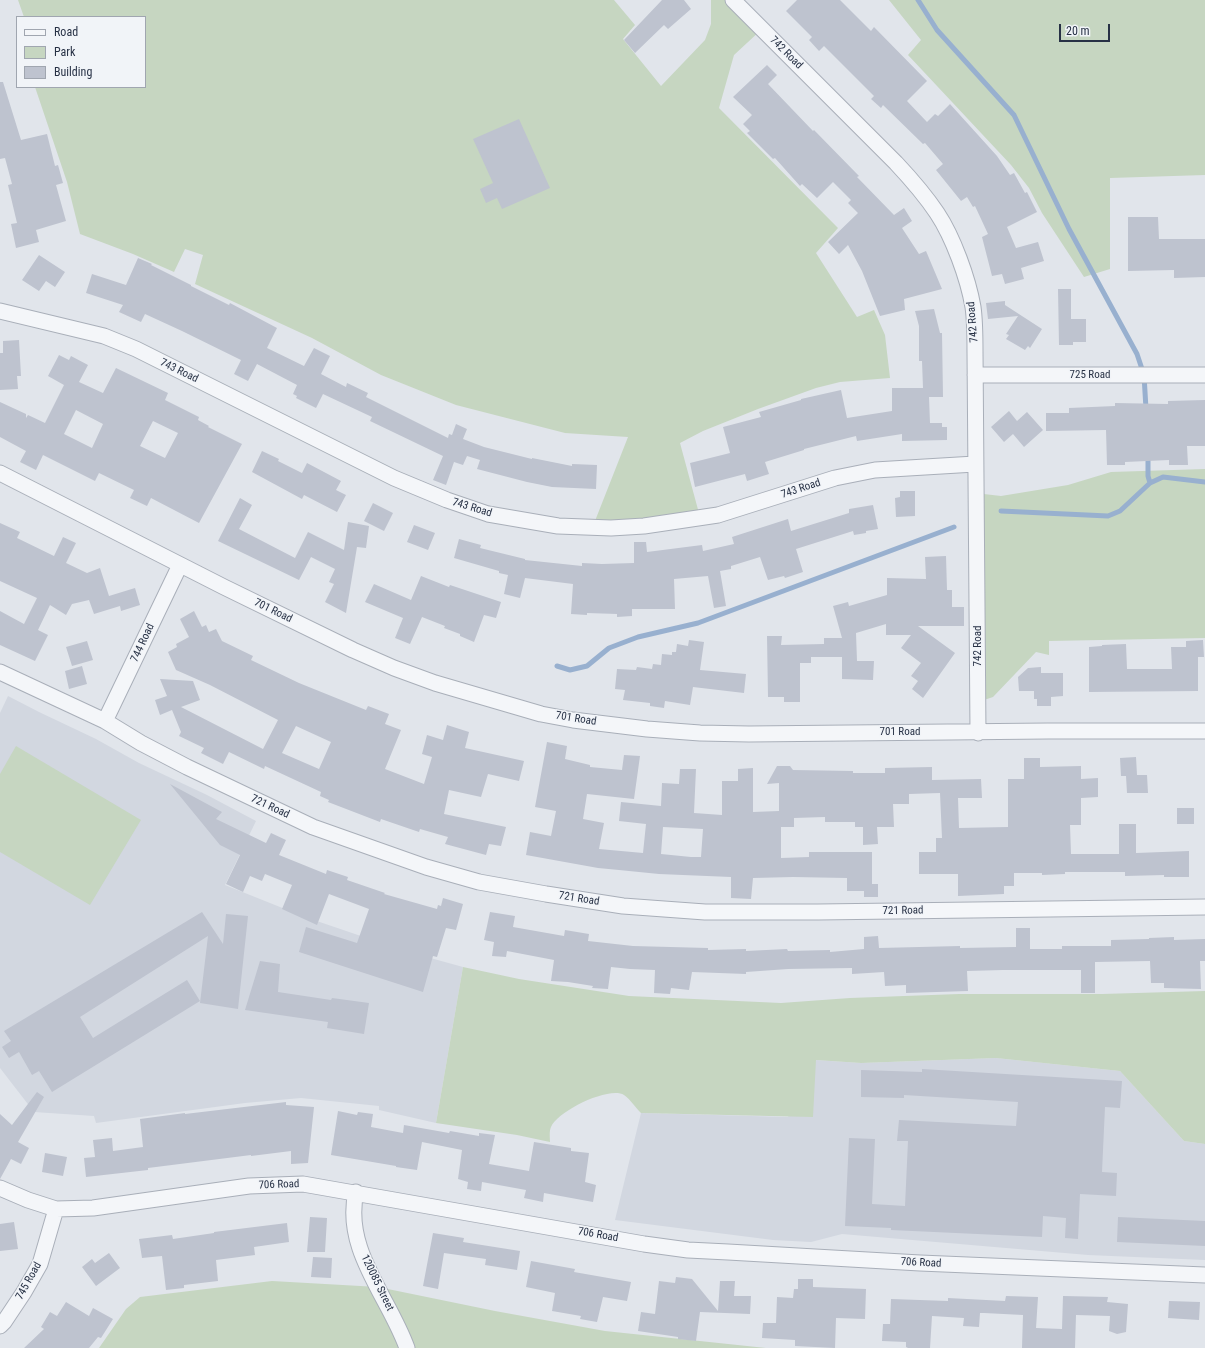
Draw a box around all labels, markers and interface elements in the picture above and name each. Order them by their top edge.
legend [16,16,146,88]
scale bar [1061,16,1112,42]
text: 20 m [1066,24,1090,38]
text: Road [54,25,78,39]
street label: 742 Road [767,34,805,72]
text: Park [54,45,75,59]
text: Building [54,65,92,79]
street label: 742 Road [965,301,981,343]
street label: 743 Road [158,356,200,386]
street label: 725 Road [1070,368,1110,382]
street label: 743 Road [780,476,822,502]
street label: 743 Road [451,496,493,520]
street label: 701 Road [252,596,294,626]
street label: 744 Road [128,622,158,664]
street label: 742 Road [971,626,985,666]
street label: 701 Road [555,709,597,729]
street label: 701 Road [880,725,920,739]
street label: 721 Road [249,792,291,822]
street label: 721 Road [558,889,600,909]
street label: 721 Road [882,904,924,918]
street label: 706 Road [258,1178,300,1192]
street label: 706 Road [577,1225,619,1245]
street label: 120085 Street [358,1253,396,1313]
street label: 706 Road [900,1255,942,1271]
street label: 745 Road [13,1260,45,1302]

